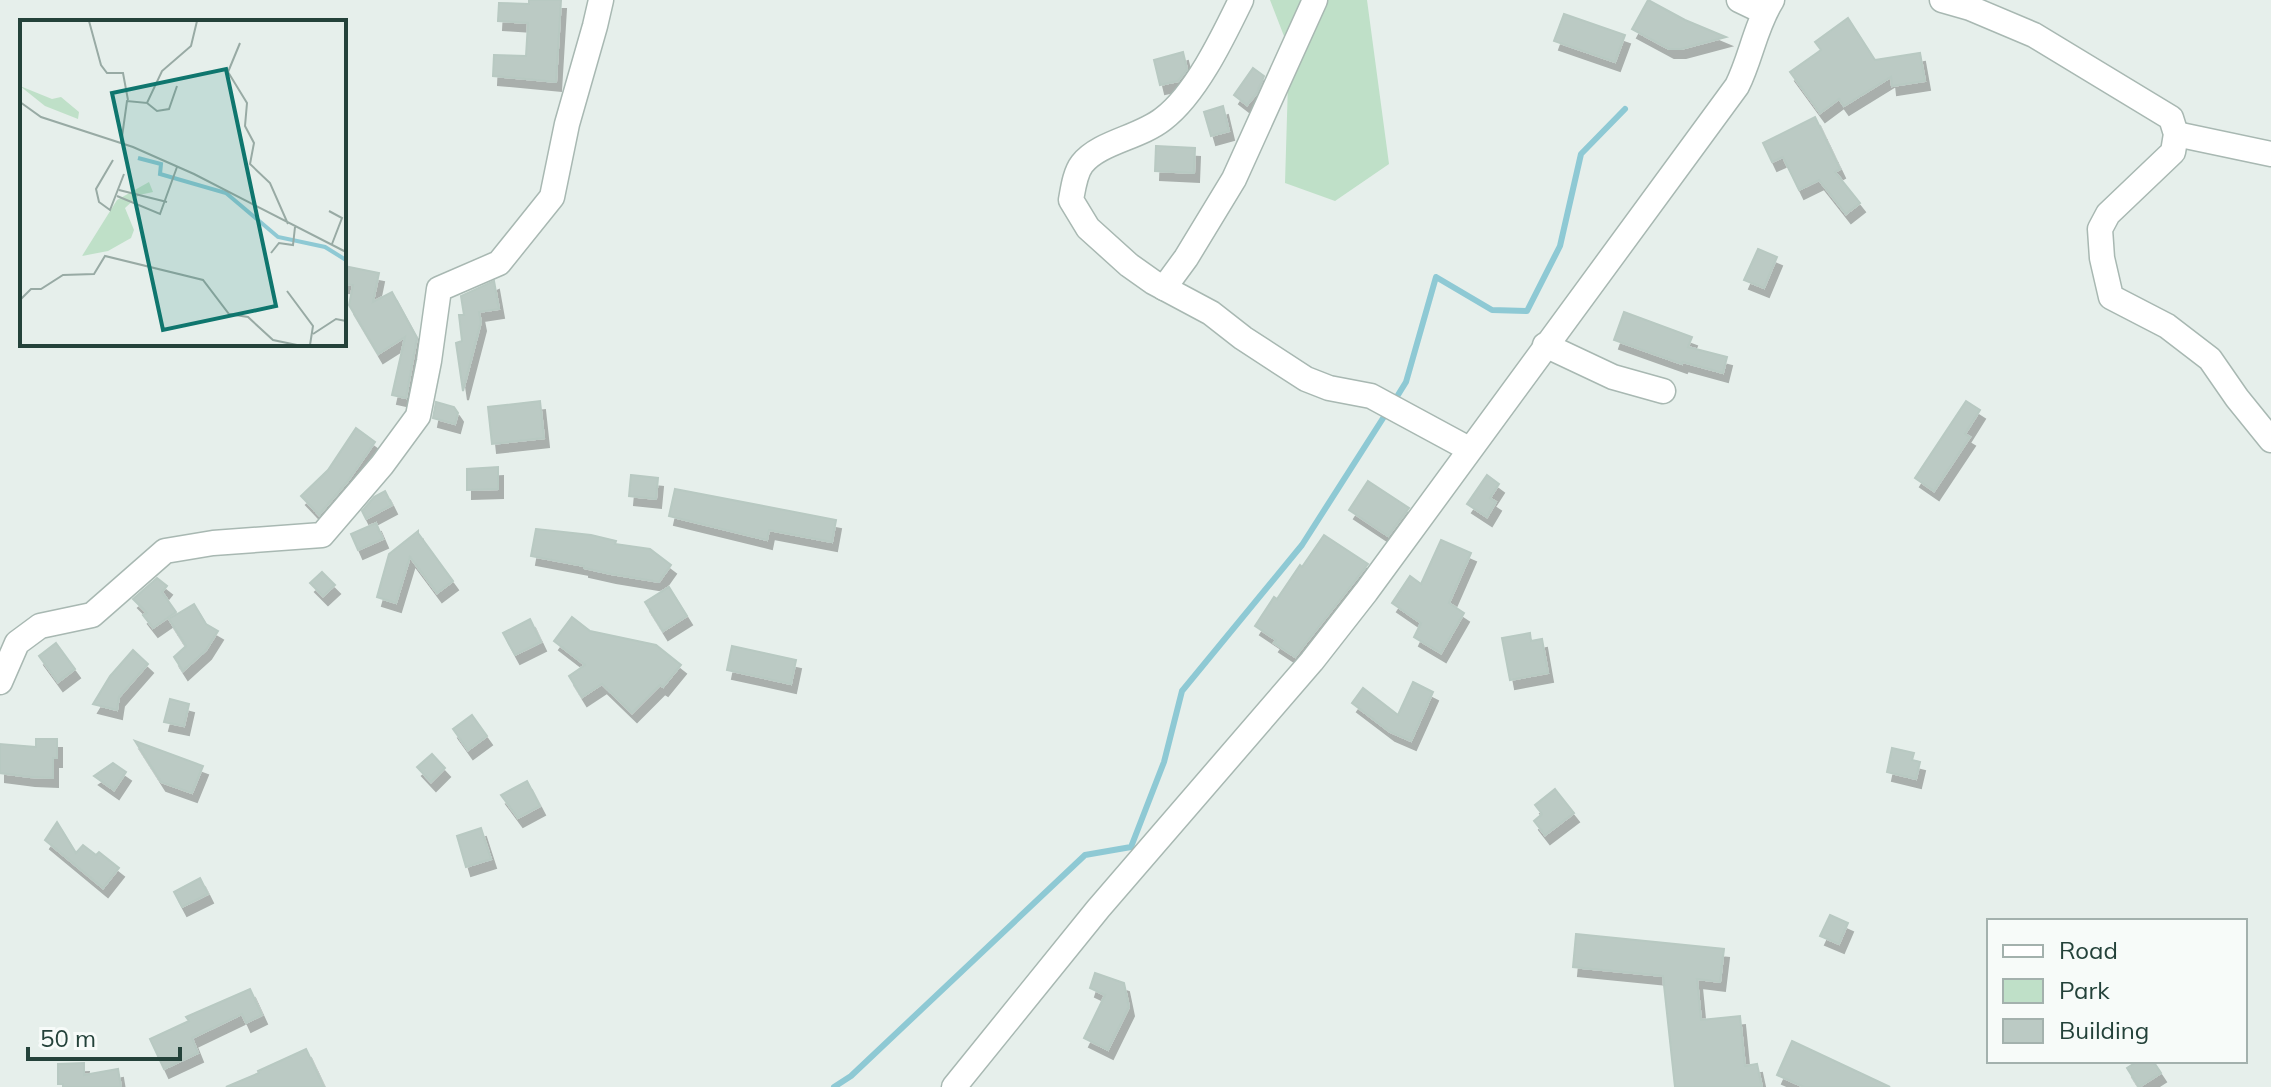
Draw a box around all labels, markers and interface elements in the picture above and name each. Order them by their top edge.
inset map [20,20,346,346]
legend [1987,919,2247,1063]
text: Road [2059,935,2118,965]
text: Park [2059,975,2110,1005]
scale bar [28,1011,180,1061]
text: Building [2059,1015,2149,1045]
text: 50 m [40,1023,96,1053]

